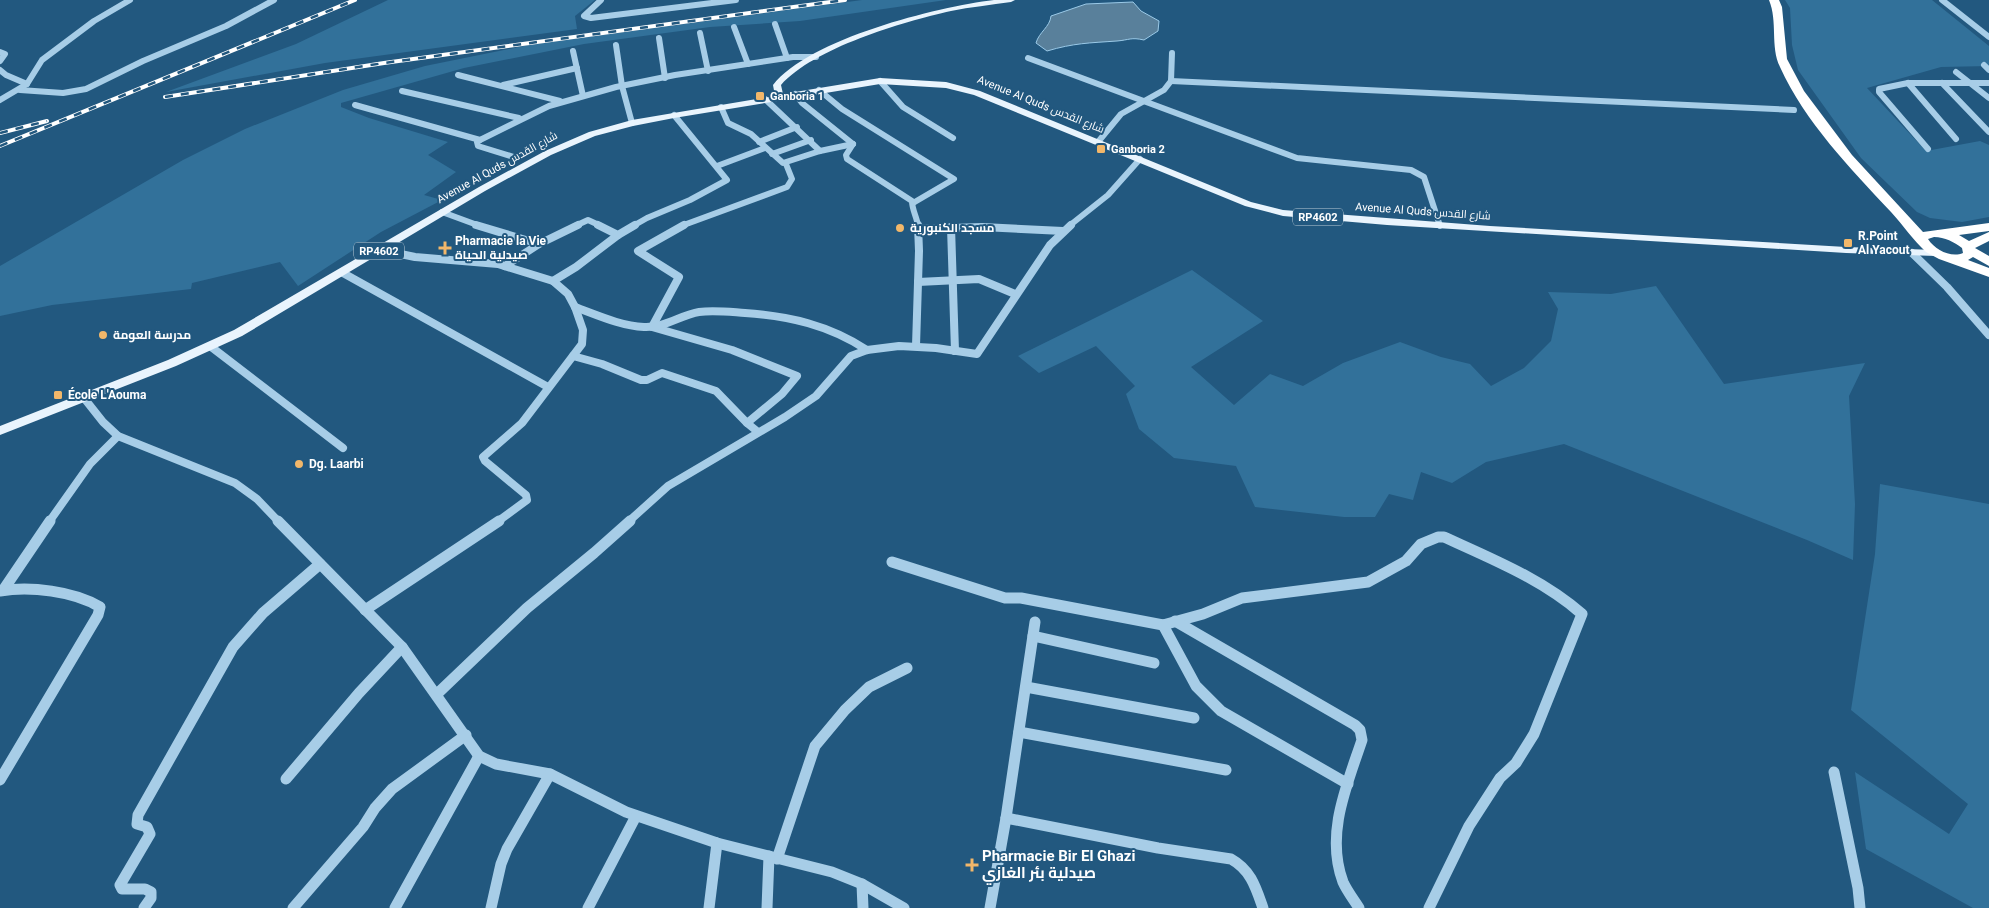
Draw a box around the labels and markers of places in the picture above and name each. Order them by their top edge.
marker: Ganboria 1 [754,90,766,102]
place label: Ganboria 1 [770,90,824,103]
marker: Ganboria 2 [1095,143,1107,155]
place label: Ganboria 2 [1111,143,1165,156]
place label: مسجد الكنبورية [910,221,994,236]
marker: مسجد الكنبورية [894,222,906,234]
place label: R.Point Al Yacout [1858,229,1910,257]
place label: Pharmacie la Vie صيدلية الحياة [455,234,547,262]
marker: R.Point Al Yacout [1842,237,1854,249]
marker: Pharmacie la Vie صيدلية الحياة [439,242,451,254]
place label: مدرسة العومة [113,328,191,343]
marker: مدرسة العومة [97,329,109,341]
place label: École L'Aouma [68,387,147,402]
marker: École L'Aouma [52,389,64,401]
place label: Dg. Laarbi [309,457,364,471]
marker: Dg. Laarbi [293,458,305,470]
place label: Pharmacie Bir El Ghazi صيدلية بئر الغازي [982,847,1135,885]
marker: Pharmacie Bir El Ghazi صيدلية بئر الغازي [966,859,978,871]

